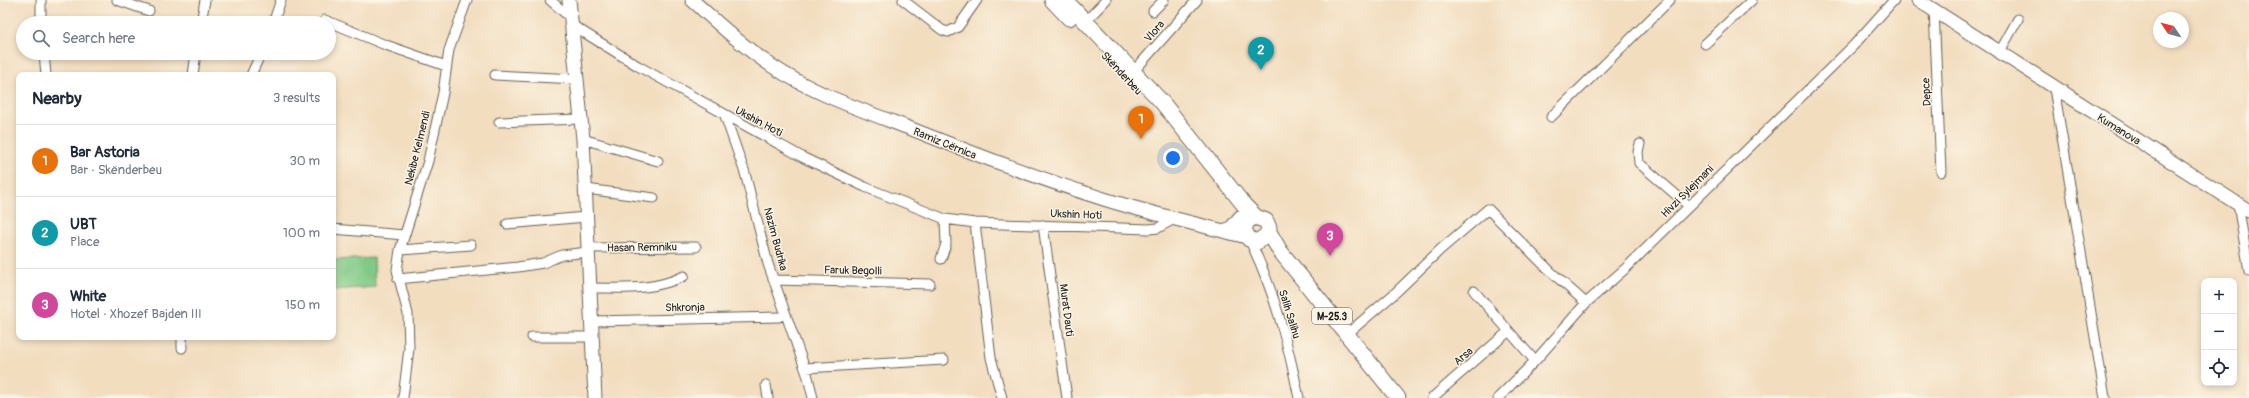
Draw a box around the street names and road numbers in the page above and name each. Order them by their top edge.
street label: Vlora [1142,18,1167,45]
street label: Skënderbeu [1098,49,1145,98]
street label: Depce [1919,77,1934,107]
street label: Ukshin Hoti [733,104,785,139]
street label: Nekibe Kelmendi [402,110,433,186]
street label: Kumanova [2095,111,2143,148]
street label: Ramiz Cërnica [911,125,978,162]
street label: Hivzi Sylejmani [1658,162,1716,220]
street label: Nazim Budrika [761,206,790,272]
street label: Ukshin Hoti [1050,207,1102,222]
street label: Hasan Remniku [607,240,677,255]
street label: Faruk Begolli [824,263,882,278]
street label: Murat Dauti [1057,283,1076,337]
street label: Salih Salihu [1276,288,1303,340]
street label: Shkronja [665,301,705,314]
road number: M-25.3 [1312,308,1352,324]
street label: Arsa [1451,345,1476,368]

